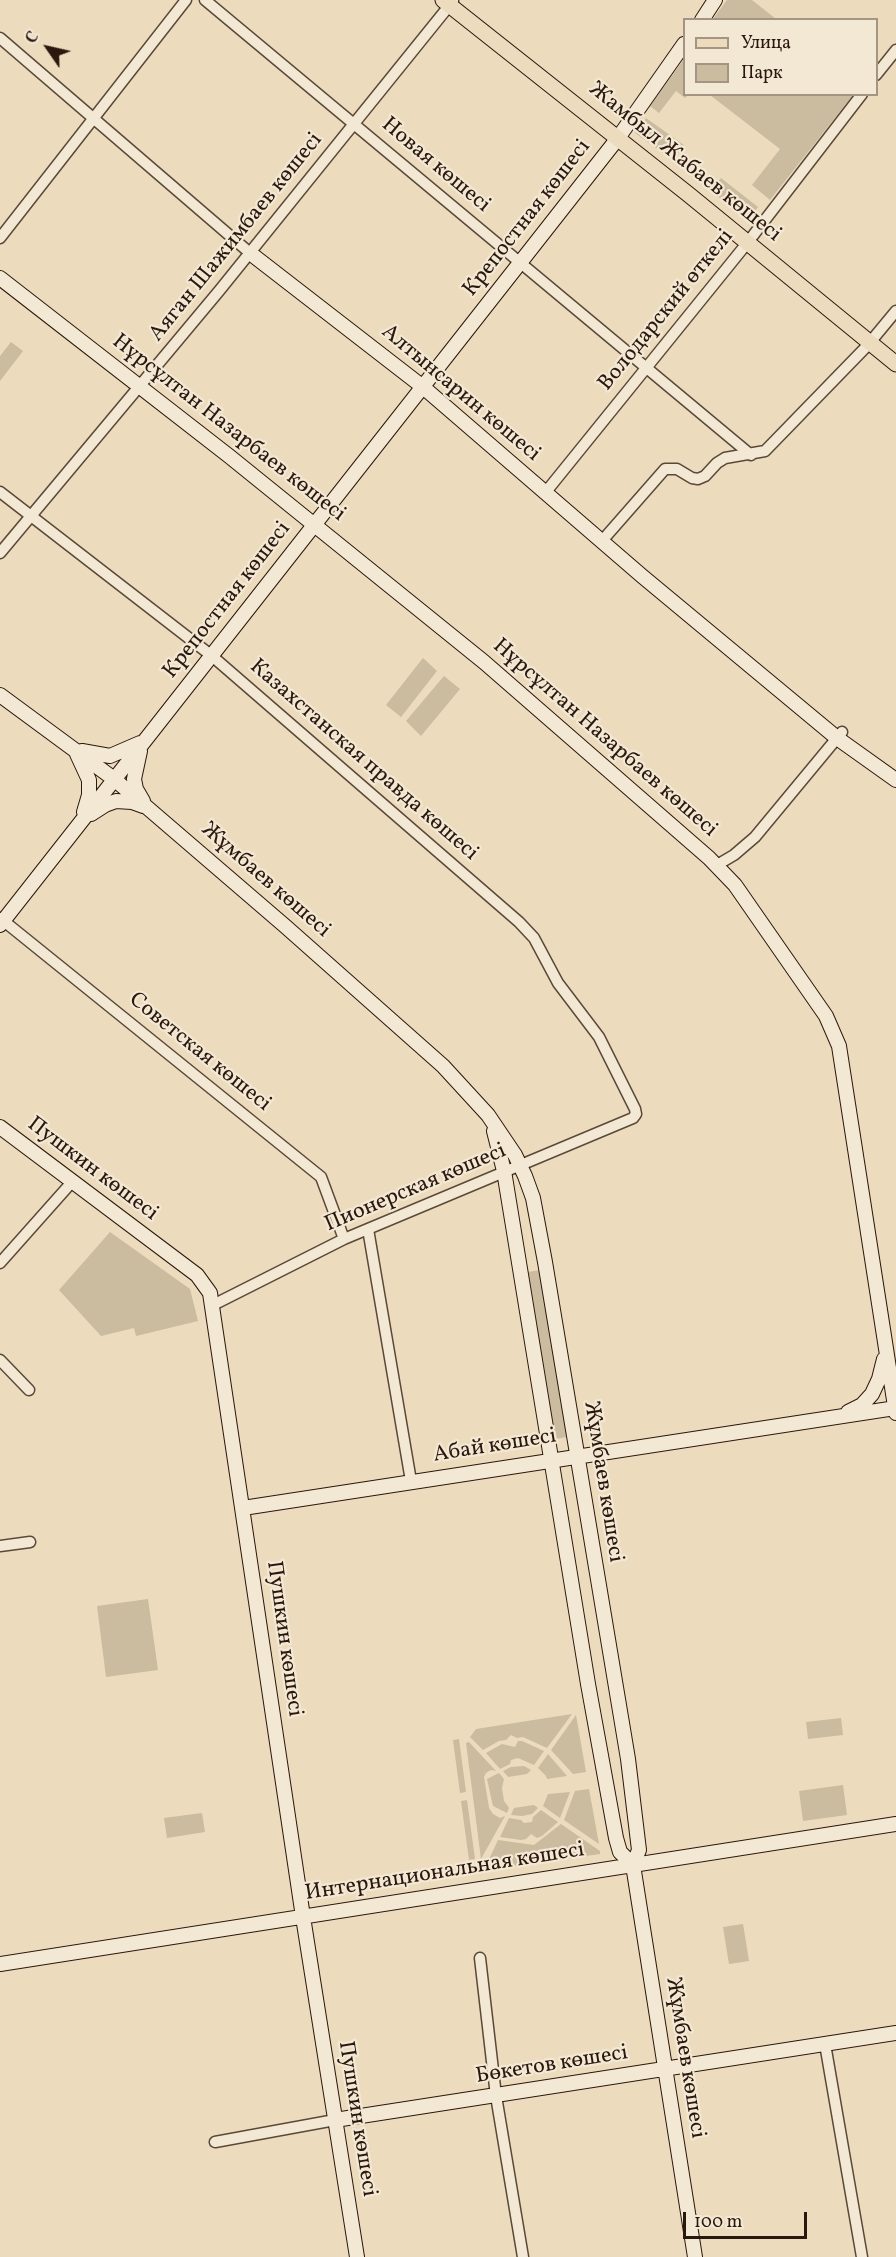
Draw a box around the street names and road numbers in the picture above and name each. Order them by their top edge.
street label: Жамбыл Жабаев көшесі [582,77,786,249]
street label: Новая көшесі [375,113,495,219]
street label: Аяган Шажимбаев көшесі [145,128,329,348]
street label: Крепостная көшесі [459,135,597,303]
street label: Володарский өткелі [594,225,740,397]
street label: Алтынсарин көшесі [375,320,545,468]
street label: Нұрсұлтан Назарбаев көшесі [106,330,350,528]
street label: Крепостная көшесі [159,517,297,685]
street label: Нұрсұлтан Назарбаев көшесі [486,634,722,844]
street label: Казахстанская правда көшесі [243,654,483,868]
street label: Жұмбаев көшесі [195,818,335,944]
street label: Советская көшесі [123,988,275,1118]
street label: Пушкин көшесі [21,1112,163,1228]
street label: Пионерская көшесі [321,1139,511,1239]
street label: Жұмбаев көшесі [576,1399,628,1565]
street label: Абай көшесі [432,1424,558,1470]
street label: Пушкин көшесі [259,1559,307,1719]
street label: Интернациональная көшесі [303,1838,587,1908]
street label: Жұмбаев көшесі [658,1975,710,2141]
street label: Пушкин көшесі [331,2039,381,2199]
street label: Бөкетов көшесі [474,2041,630,2091]

